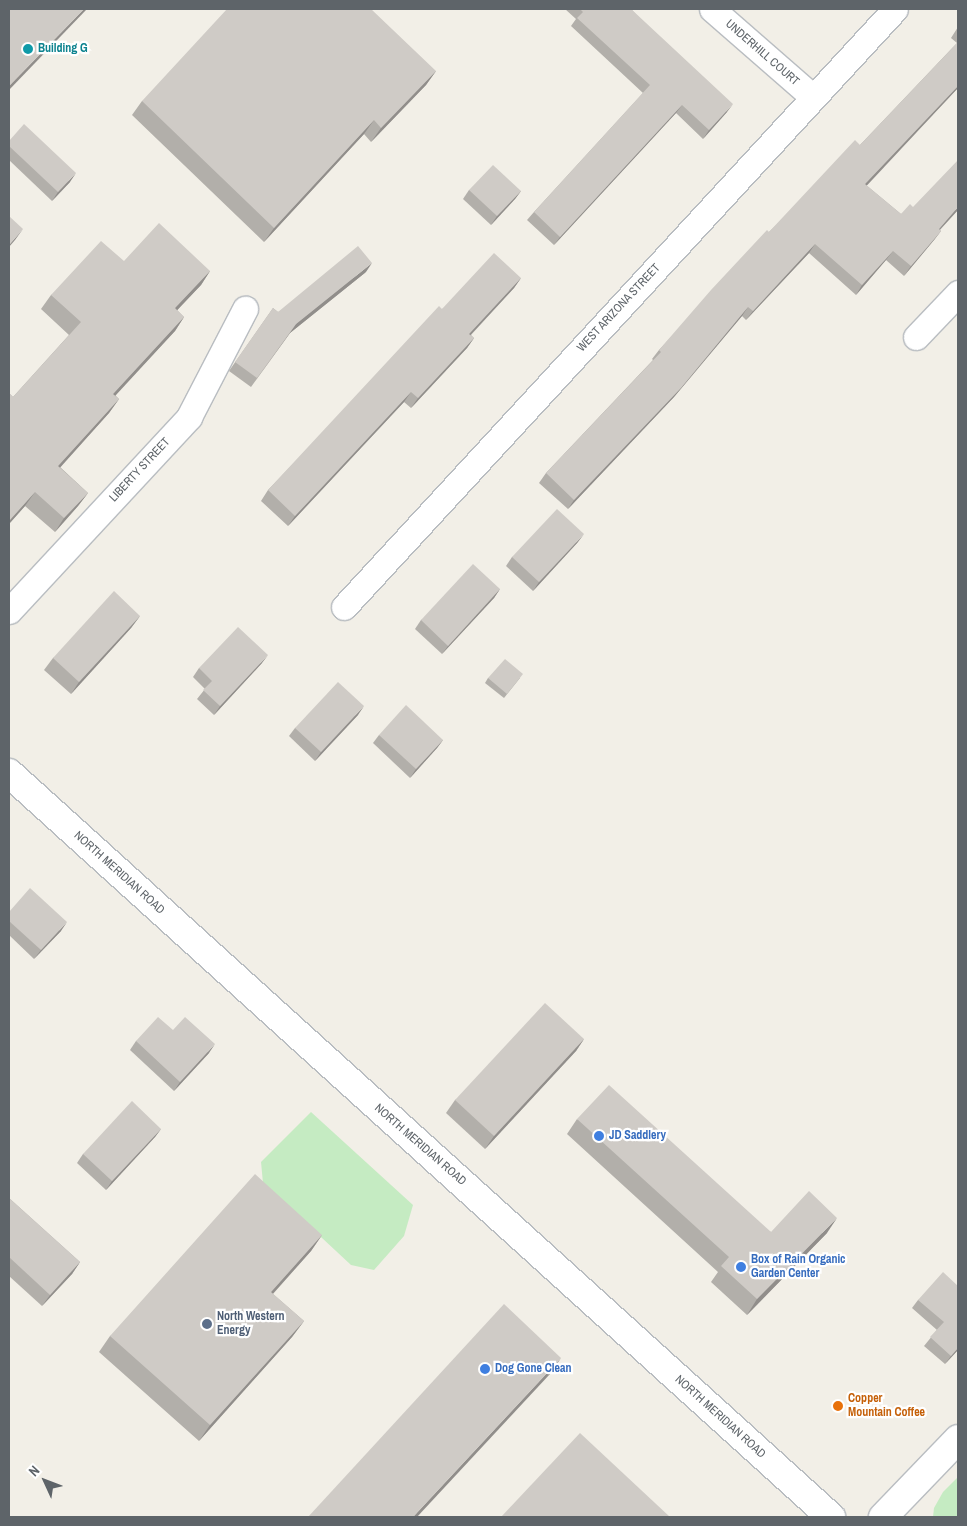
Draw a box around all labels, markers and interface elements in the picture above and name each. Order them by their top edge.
street label: UNDERHILL COURT [722,17,802,89]
place label: Building G [38,42,88,56]
marker: Building G [22,43,34,55]
street label: WEST ARIZONA STREET [574,261,664,355]
street label: LIBERTY STREET [107,435,173,505]
street label: NORTH MERIDIAN ROAD [71,829,167,917]
street label: NORTH MERIDIAN ROAD [371,1101,469,1189]
place label: JD Saddlery [609,1129,666,1143]
marker: JD Saddlery [593,1130,605,1142]
place label: Box of Rain Organic Garden Center [751,1253,846,1281]
marker: Box of Rain Organic Garden Center [735,1261,747,1273]
place label: North Western Energy [217,1310,285,1338]
marker: North Western Energy [201,1318,213,1330]
place label: Dog Gone Clean [495,1362,572,1376]
marker: Dog Gone Clean [479,1363,491,1375]
street label: NORTH MERIDIAN ROAD [672,1373,768,1461]
place label: Copper Mountain Coffee [848,1392,925,1420]
marker: Copper Mountain Coffee [832,1400,844,1412]
north arrow [20,1456,70,1506]
text: N [25,1462,43,1480]

